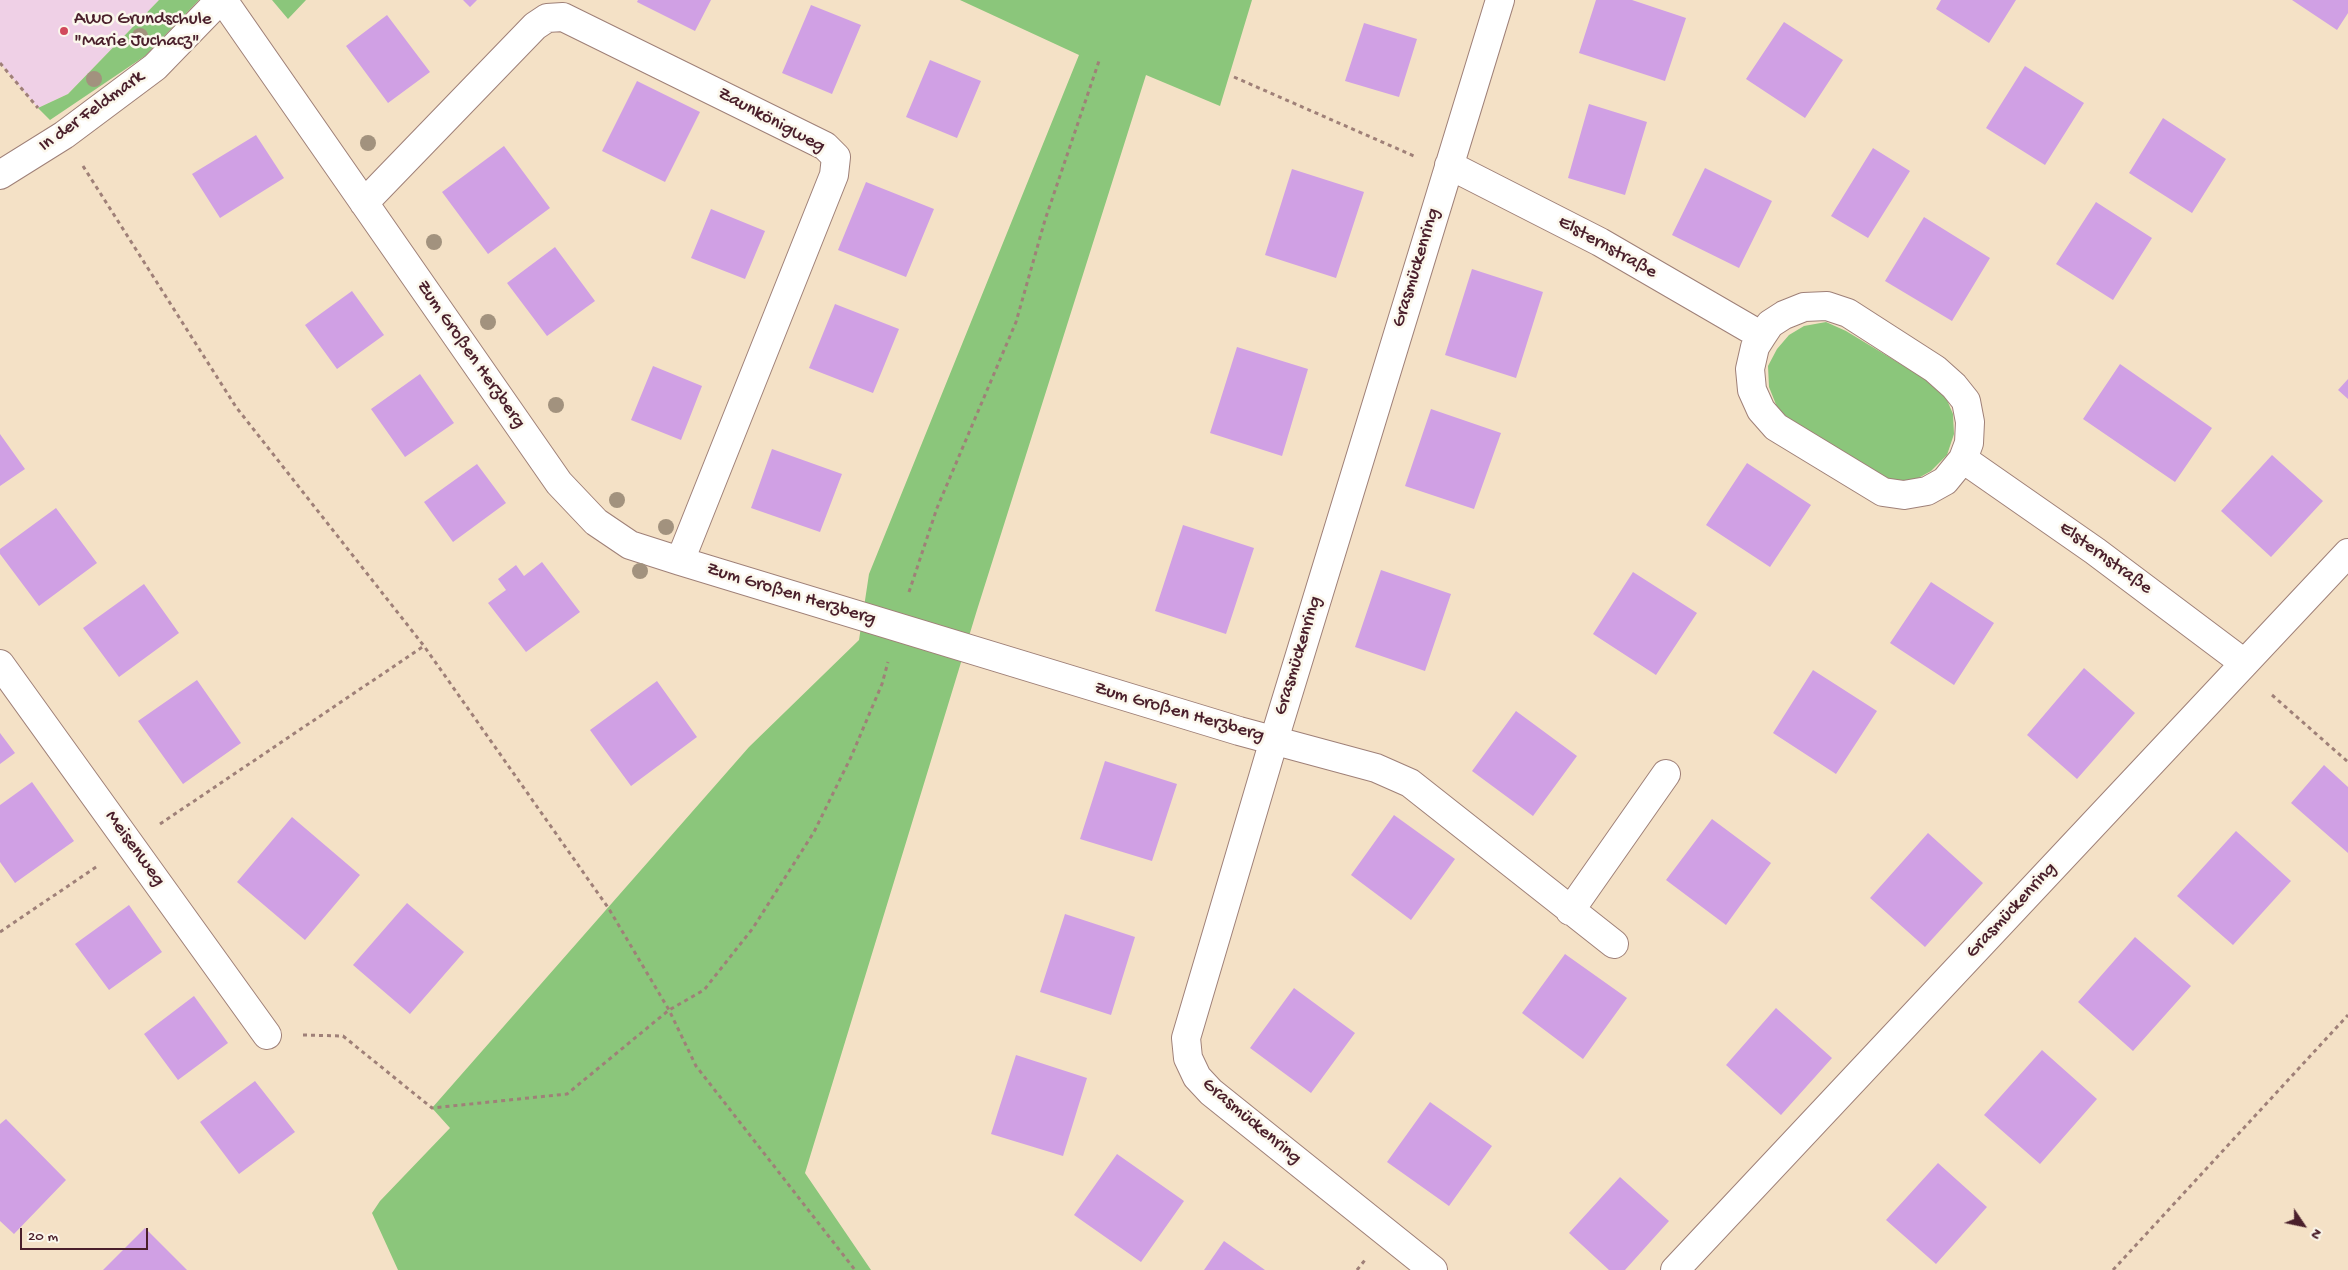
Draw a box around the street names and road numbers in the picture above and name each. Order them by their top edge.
street label: In der Feldmark [35,66,149,158]
street label: Zaunkönigweg [713,83,829,159]
street label: Grasmückenring [1388,206,1446,330]
street label: Elsternstraße [1553,211,1661,285]
street label: Zum Großen Herzberg [410,276,530,434]
street label: Elsternstraße [2054,518,2156,600]
street label: Zum Großen Herzberg [704,558,878,632]
street label: Grasmückenring [1270,594,1328,718]
street label: Zum Großen Herzberg [1091,678,1267,748]
street label: Meisenweg [99,807,169,891]
street label: Grasmückenring [1962,858,2062,964]
street label: Grasmückenring [1197,1074,1305,1170]

